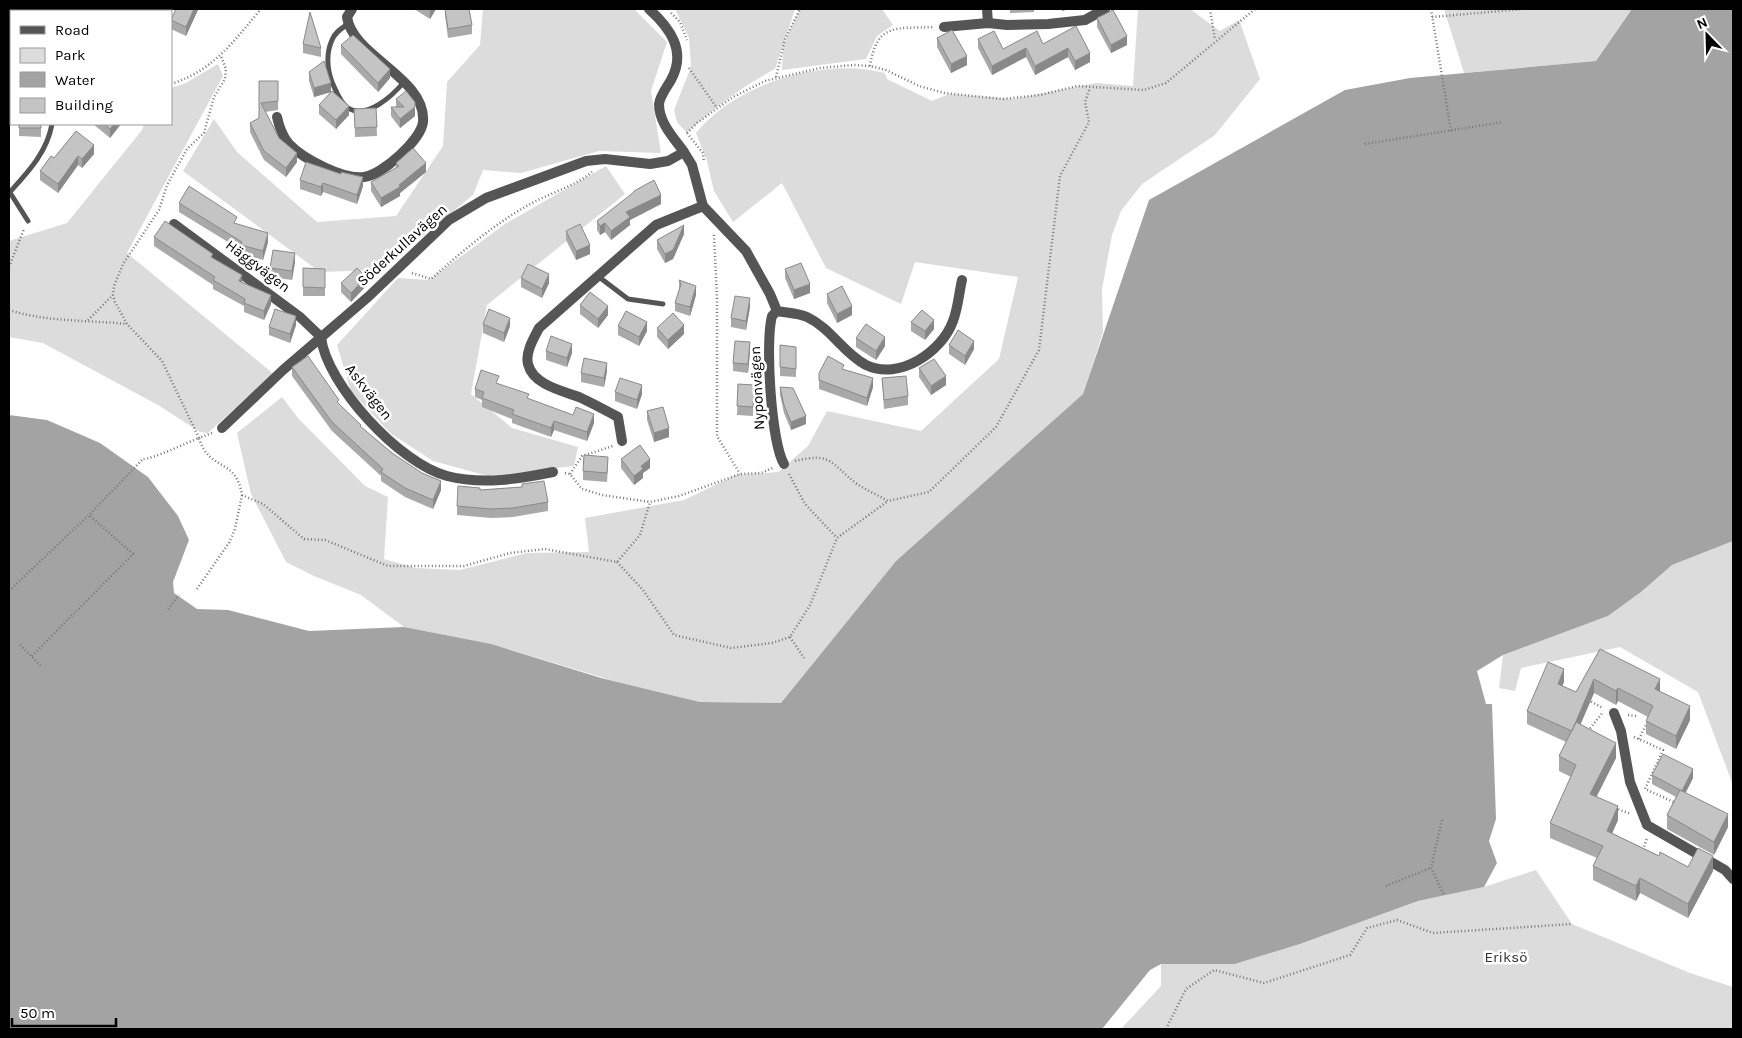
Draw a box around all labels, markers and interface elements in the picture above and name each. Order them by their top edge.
legend [10,10,172,125]
north arrow [1682,10,1732,60]
text: N [1694,14,1710,33]
text: Road [55,21,90,39]
text: Park [55,46,85,64]
text: Water [55,71,96,89]
text: Building [55,96,113,114]
street label: Söderkullavägen [353,200,451,290]
street label: Häggvägen [222,236,294,296]
street label: Nyponvägen [746,345,768,431]
street label: Askvägen [342,360,396,424]
park label: Eriksö [1485,948,1527,966]
scale bar [12,996,116,1028]
text: 50 m [20,1004,55,1022]

